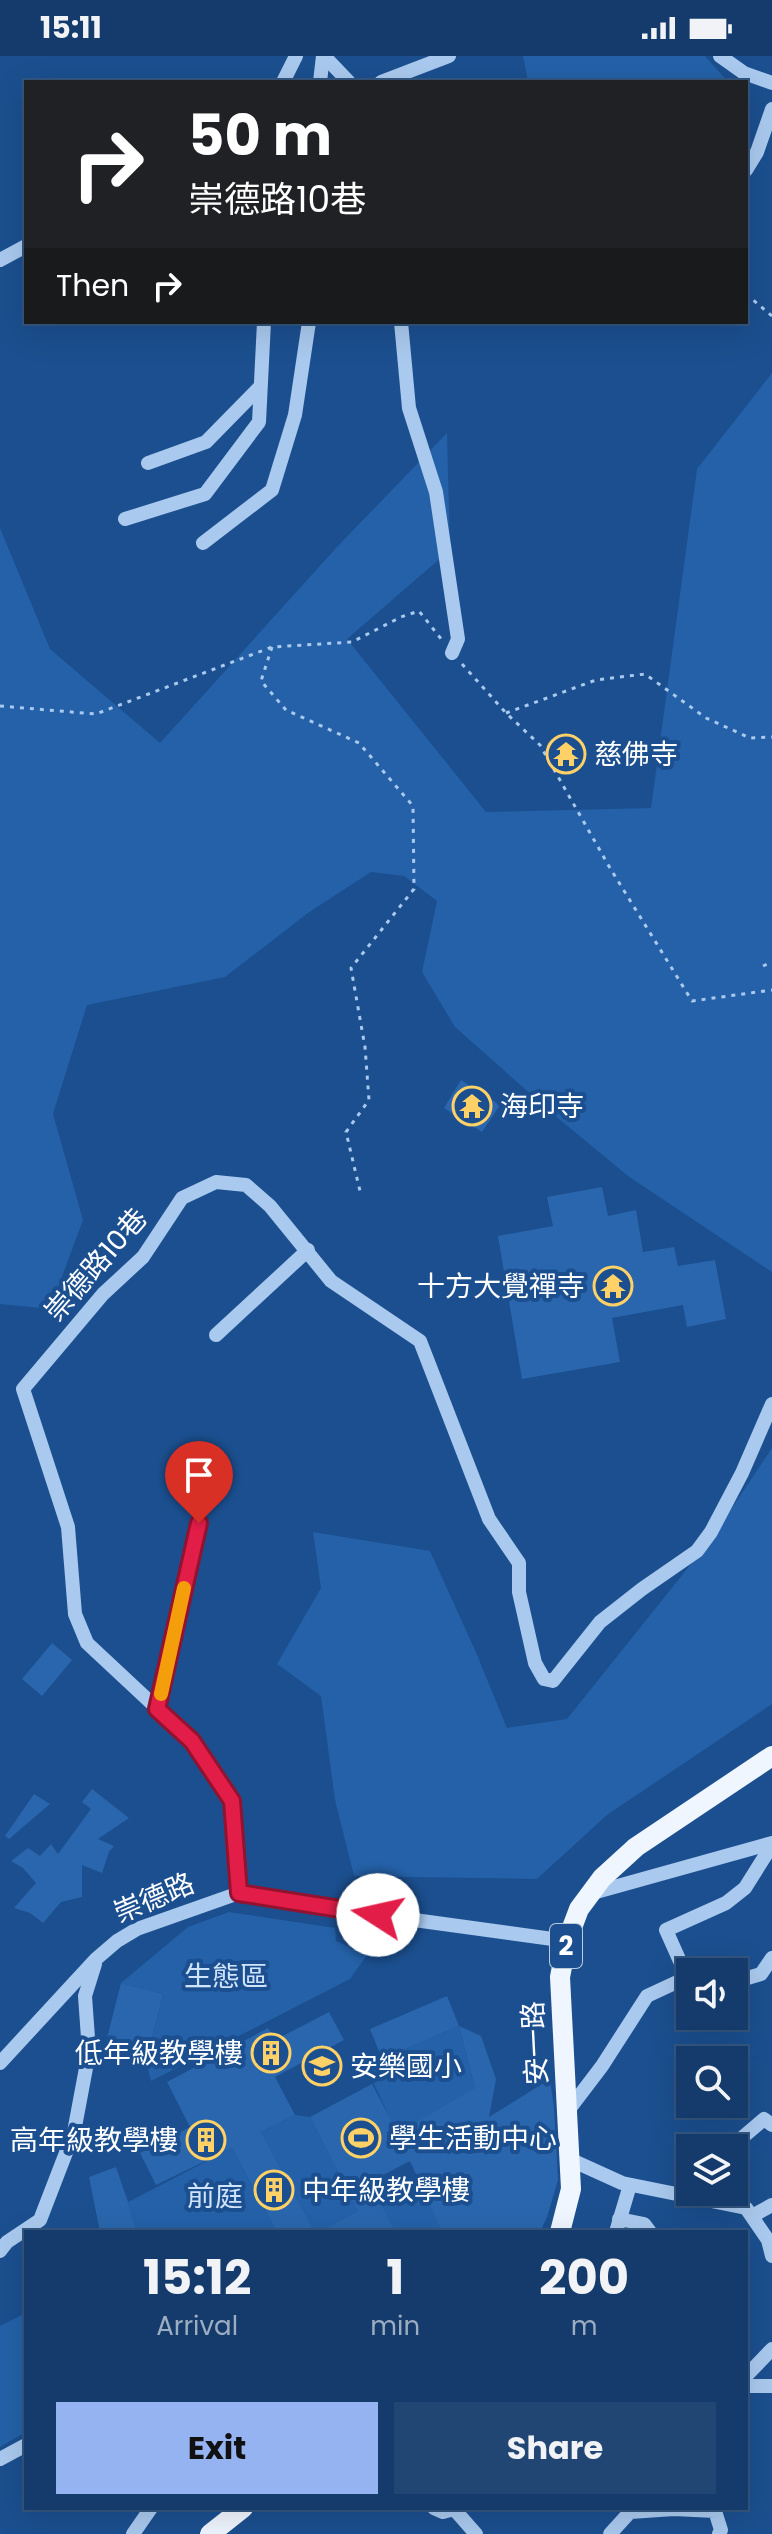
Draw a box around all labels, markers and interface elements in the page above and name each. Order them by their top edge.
text: 15:11 [40,6,102,49]
text: 50 m [188,96,332,175]
icon: right [56,112,160,216]
text: 崇德路10巷 [188,174,366,225]
text: Then [56,264,129,307]
icon: right [145,264,189,308]
temple icon: 慈佛寺 [545,733,587,775]
place label: 慈佛寺 [594,735,678,774]
temple icon: 海印寺 [451,1085,493,1127]
place label: 海印寺 [500,1087,584,1126]
street label: 崇德路10巷 [36,1200,156,1330]
temple icon: 十方大覺禪寺 [592,1265,634,1307]
place label: 十方大覺禪寺 [417,1267,585,1306]
pin [165,1441,233,1523]
icon: arrive [177,1453,221,1497]
street label: 崇德路 [108,1864,200,1932]
position arrow [336,1873,420,1957]
road number: 2 [550,1924,582,1968]
park label: 生態區 [184,1957,268,1996]
map controls [676,1958,748,2206]
button: sound [676,1958,748,2030]
street label: 安一路 [513,2000,557,2086]
building icon: 低年級教學樓 [250,2032,292,2074]
place label: 低年級教學樓 [75,2034,243,2073]
school or university icon: 安樂國小 [301,2045,343,2087]
button: search [676,2046,748,2118]
place label: 安樂國小 [350,2047,462,2086]
sports icon: 學生活動中心 [340,2117,382,2159]
building icon: 高年級教學樓 [185,2119,227,2161]
place label: 學生活動中心 [389,2119,557,2158]
place label: 高年級教學樓 [10,2121,178,2160]
button: layers [676,2134,748,2206]
building icon: 中年級教學樓 [253,2169,295,2211]
place label: 中年級教學樓 [302,2171,470,2210]
park label: 前庭 [187,2177,243,2216]
text: 15:12 [143,2244,251,2311]
text: 1 [386,2244,404,2311]
text: 200 [539,2244,629,2311]
text: Arrival [156,2308,238,2344]
text: min [370,2308,420,2344]
text: m [571,2308,597,2344]
button: Exit [56,2402,378,2494]
button: Share [394,2402,716,2494]

